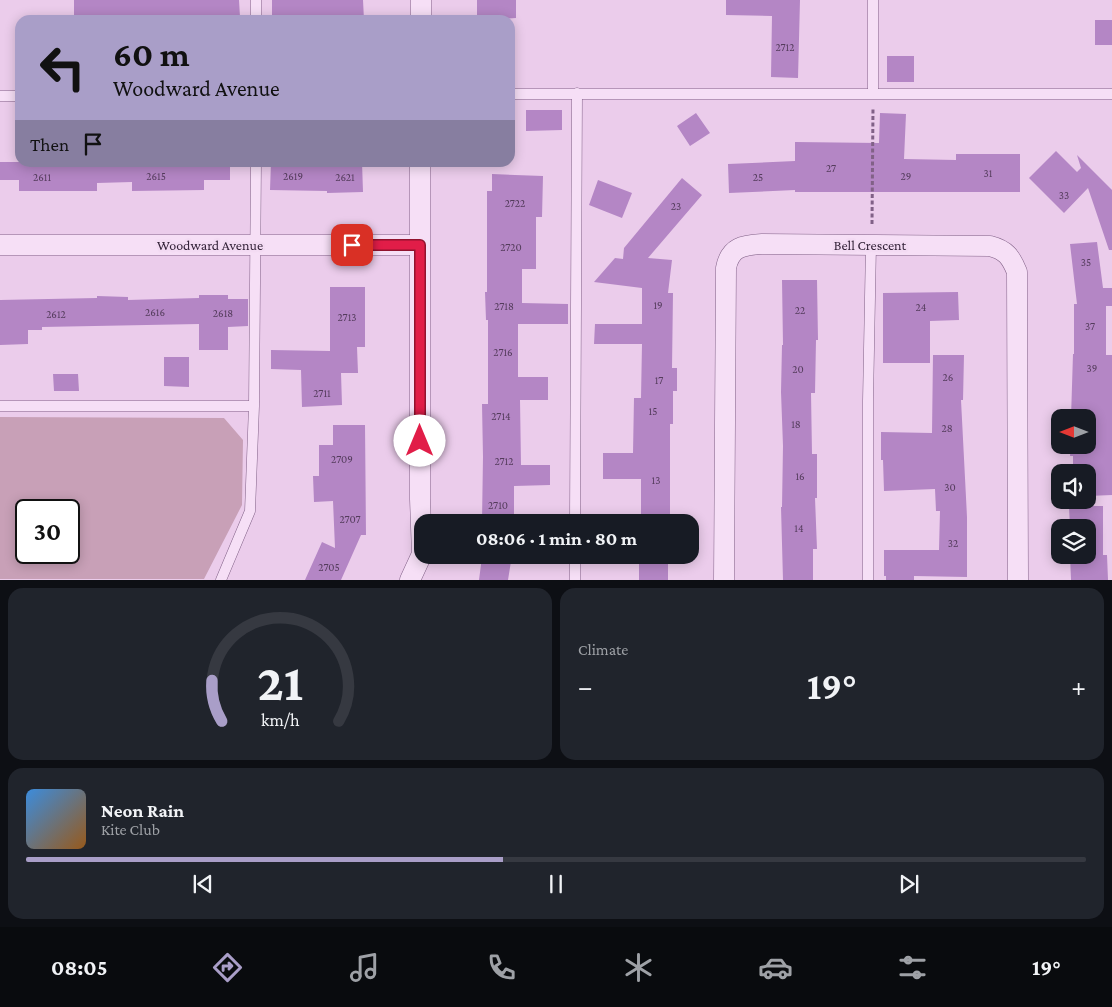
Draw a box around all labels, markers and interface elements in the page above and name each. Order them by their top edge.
icon: left [30,35,95,100]
text: 60 m [113,35,190,74]
house number: 2712 [775,41,795,53]
text: Woodward Avenue [113,76,280,101]
icon: arrive [79,130,107,158]
text: Then [30,134,69,155]
house number: 27 [826,162,836,174]
house number: 31 [984,167,993,179]
house number: 2615 [146,170,166,182]
house number: 2619 [283,170,303,182]
house number: 29 [901,170,911,182]
house number: 2611 [33,171,51,183]
house number: 2621 [335,171,355,183]
house number: 25 [753,171,763,183]
house number: 33 [1059,189,1069,201]
house number: 2722 [505,197,525,209]
house number: 23 [671,200,681,212]
pin [331,224,373,266]
icon: arrive [338,231,366,259]
street label: Woodward Avenue [157,237,263,253]
street label: Bell Crescent [834,237,907,253]
house number: 2720 [500,241,522,253]
house number: 35 [1081,256,1091,268]
house number: 19 [653,299,663,311]
house number: 2718 [494,300,514,312]
house number: 24 [916,301,927,313]
house number: 22 [795,304,805,316]
house number: 2616 [145,306,165,318]
house number: 2618 [213,307,233,319]
house number: 2612 [46,308,66,320]
house number: 2713 [337,311,357,323]
house number: 37 [1085,320,1095,332]
house number: 2716 [493,346,513,358]
house number: 39 [1087,362,1097,374]
house number: 20 [792,363,804,375]
house number: 26 [943,371,953,383]
house number: 17 [655,374,663,386]
house number: 2711 [313,387,331,399]
house number: 15 [649,405,657,417]
north arrow [1051,409,1096,454]
map controls [1051,409,1096,564]
house number: 2714 [491,410,511,422]
position arrow [393,414,445,466]
house number: 18 [791,418,801,430]
house number: 28 [941,422,953,434]
house number: 2709 [331,453,353,465]
house number: 2712 [494,455,514,467]
button: sound [1051,464,1096,509]
house number: 16 [795,470,805,482]
house number: 13 [652,474,660,486]
house number: 30 [944,481,956,493]
speed limit sign: 30 [15,499,80,564]
house number: 2710 [488,499,508,511]
house number: 2707 [339,513,361,525]
button: layers [1051,519,1096,564]
house number: 14 [794,522,804,534]
text: 08:06 · 1 min · 80 m [476,528,637,549]
house number: 32 [948,537,958,549]
house number: 2705 [318,561,340,573]
text: Climate [578,641,628,658]
text: 21 [257,653,303,711]
text: 19° [807,665,857,707]
text: − [578,671,593,702]
text: + [1071,671,1086,702]
text: km/h [261,710,300,730]
text: Neon Rain [101,800,184,821]
text: Kite Club [101,821,160,838]
icon: previous [189,870,217,898]
icon: pause [542,870,570,898]
icon: next [895,870,923,898]
icon: directions [210,950,245,985]
icon: music [347,950,382,985]
icon: phone [484,950,519,985]
icon: climate [621,950,656,985]
icon: car [758,950,793,985]
icon: filters [895,950,930,985]
text: 08:05 [51,955,107,980]
text: 19° [1032,955,1061,980]

